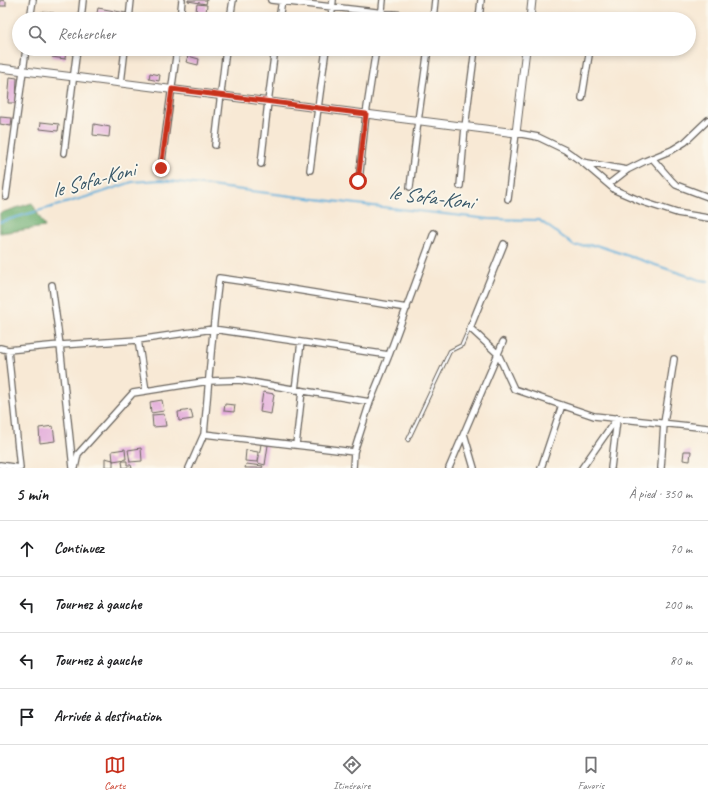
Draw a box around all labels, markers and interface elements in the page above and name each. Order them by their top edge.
search box [12,12,696,56]
icon: search [26,23,48,45]
text: Rechercher [58,25,116,44]
water label: le Sofa-Koni [49,155,142,204]
route end [152,159,170,177]
route start [349,172,367,190]
water label: le Sofa-Koni [387,179,480,216]
text: 5 min [16,484,48,505]
text: À pied · 350 m [629,486,692,502]
icon: ahead [16,538,38,560]
text: Continuez [54,539,104,558]
text: 70 m [670,541,692,557]
icon: left [16,594,38,616]
text: Tournez à gauche [54,595,141,614]
text: 200 m [664,597,692,613]
icon: left [16,650,38,672]
text: Tournez à gauche [54,651,141,670]
text: 80 m [670,653,692,669]
icon: arrive [16,706,38,728]
text: Arrivée à destination [54,707,162,726]
tab: Carte [104,754,126,792]
tab: Itinéraire [333,754,370,792]
tab: Favoris [578,754,604,792]

